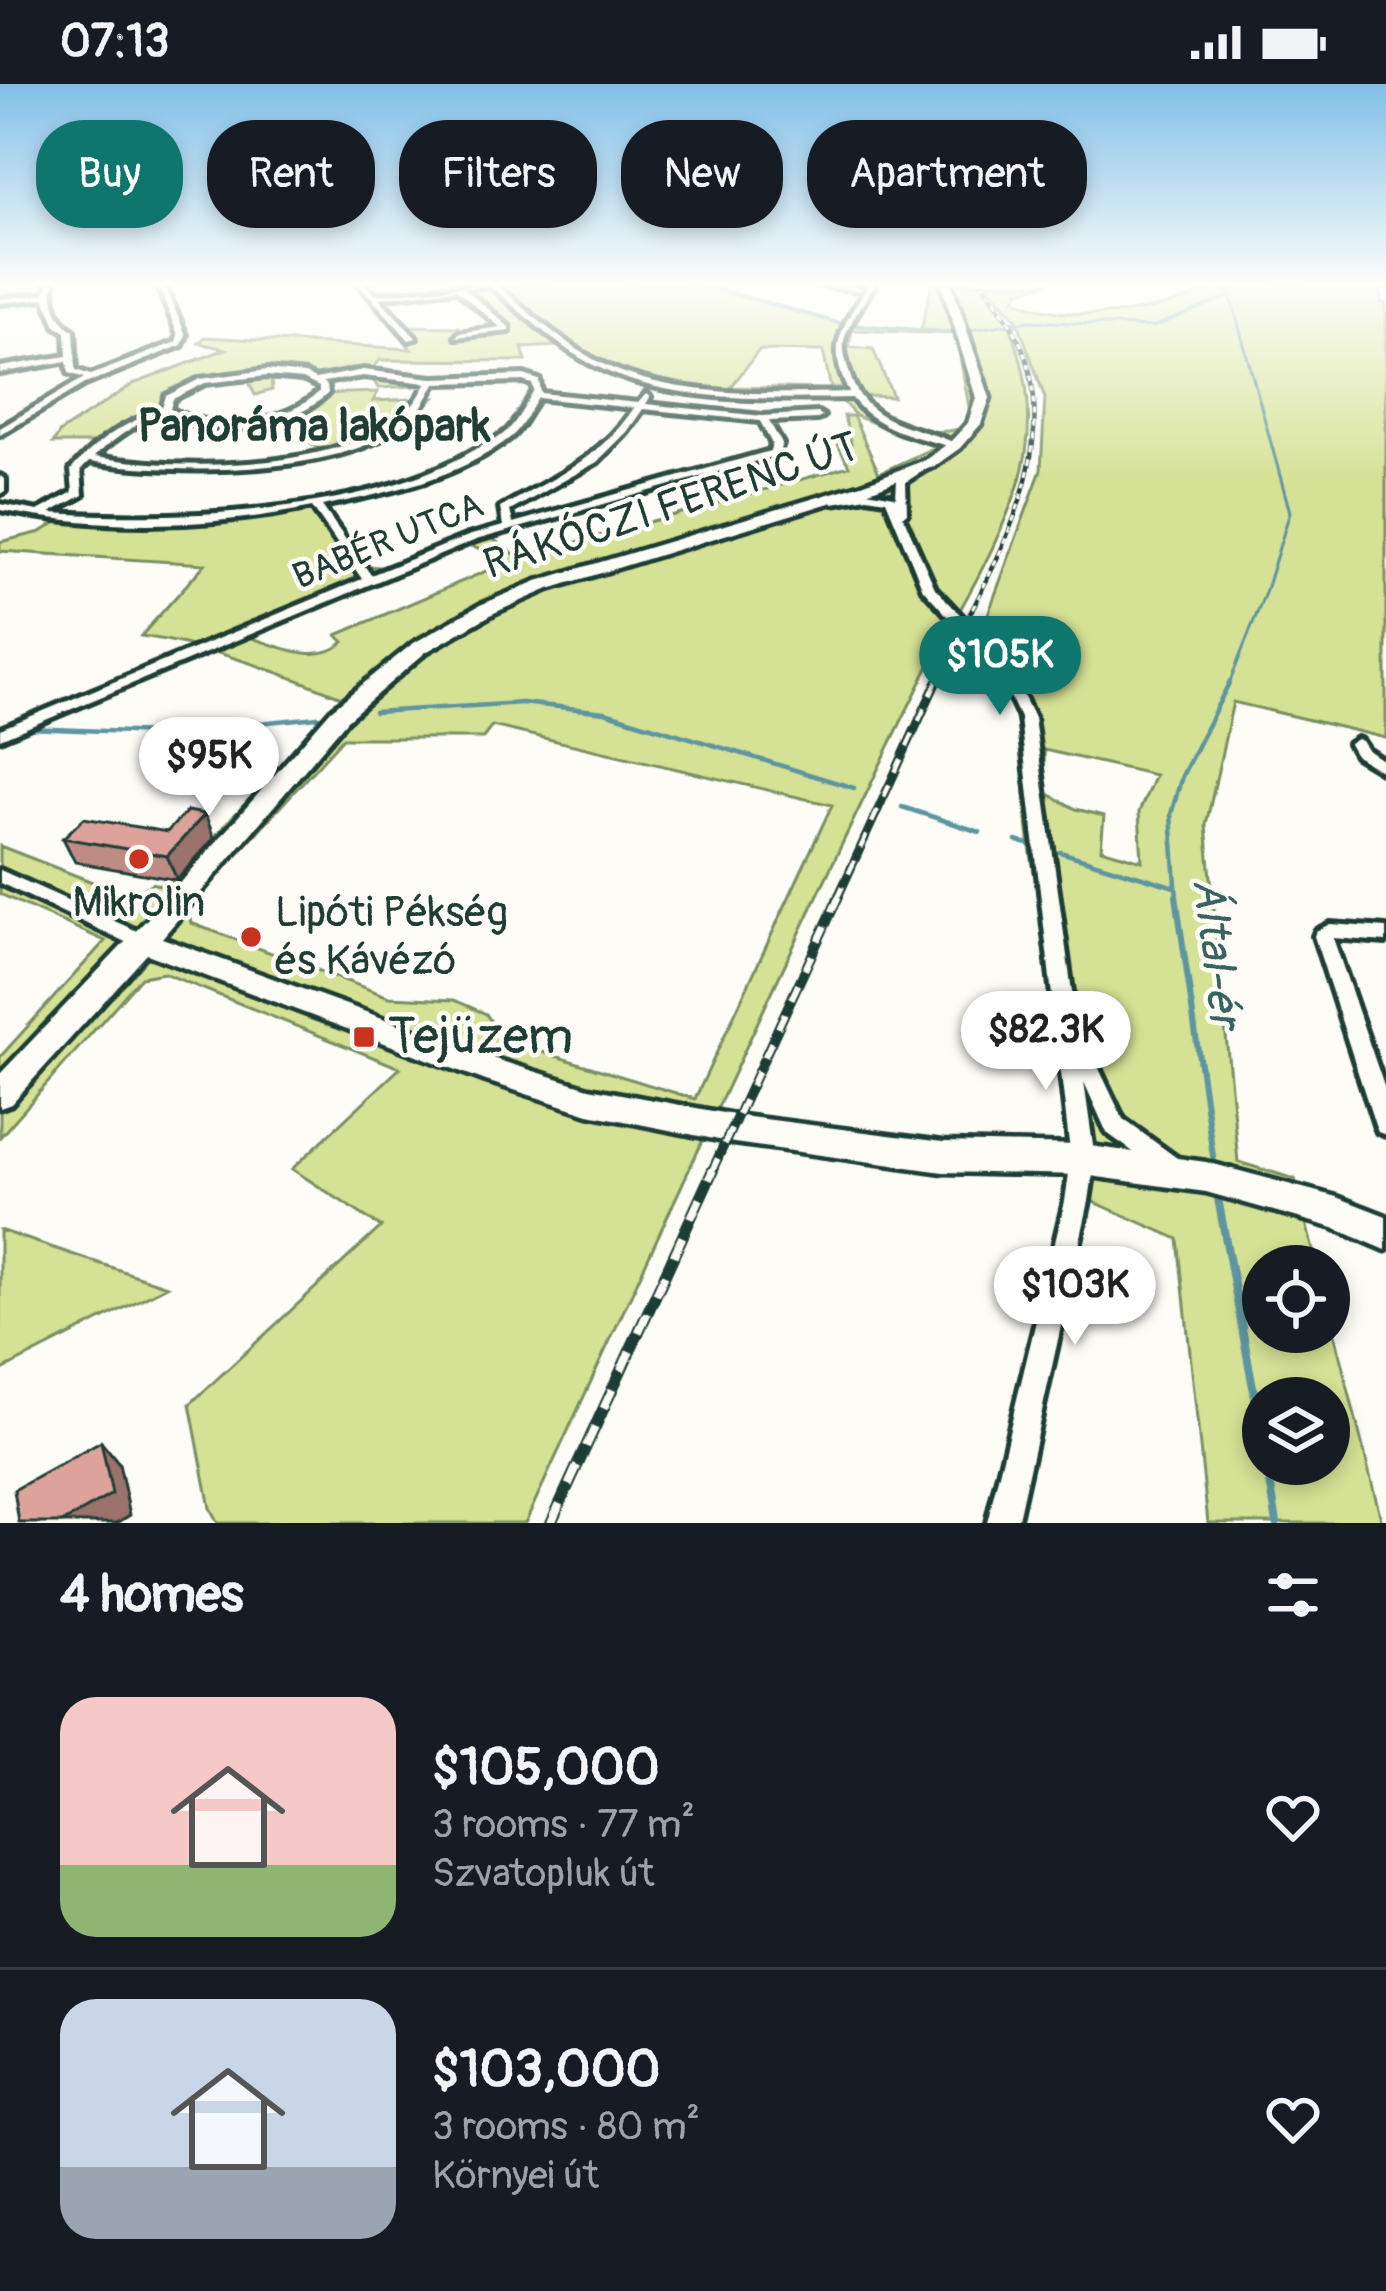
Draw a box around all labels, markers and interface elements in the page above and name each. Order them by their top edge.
text: 07:13 [60,14,169,70]
chip: Buy [36,120,183,228]
chip: Rent [207,120,375,228]
chip: Filters [399,120,597,228]
chip: New [621,120,783,228]
chip: Apartment [807,120,1087,228]
district label: Panoráma lakópark [138,399,491,455]
street label: RÁKÓCZI FERENC ÚT [477,419,865,591]
street label: BABÉR UTCA [286,482,490,600]
pin: $105K [916,616,1084,718]
text: $105K [946,630,1054,679]
pin: $95K [138,717,280,819]
text: $95K [166,731,252,780]
marker: Mikrolin [126,846,152,872]
water label: Által-ér [1179,875,1254,1036]
place label: Mikrolin [73,877,205,929]
place label: Lipóti Pékség és Kávézó [275,887,508,987]
marker: Lipóti Pékség és Kávézó [238,924,264,950]
pin: $82.3K [948,991,1144,1093]
place label: Tejüzem [388,1005,573,1069]
text: $82.3K [988,1005,1104,1054]
marker: Tejüzem [351,1024,377,1050]
map controls [1242,1245,1350,1485]
button: locate [1242,1245,1350,1353]
pin: $103K [991,1246,1159,1348]
text: $103K [1021,1260,1129,1309]
button: layers [1242,1377,1350,1485]
icon: filters [1260,1562,1326,1628]
text: 4 homes [60,1563,244,1627]
text: $105,000 [432,1736,660,1800]
icon: home [156,1745,300,1889]
icon: heart [1260,1784,1326,1850]
text: 3 rooms · 77 m² [432,1800,695,1849]
text: Szvatopluk út [432,1849,655,1898]
text: $103,000 [432,2038,660,2102]
icon: home [156,2047,300,2191]
icon: heart [1260,2086,1326,2152]
text: 3 rooms · 80 m² [432,2102,700,2151]
text: Környei út [432,2151,599,2200]

